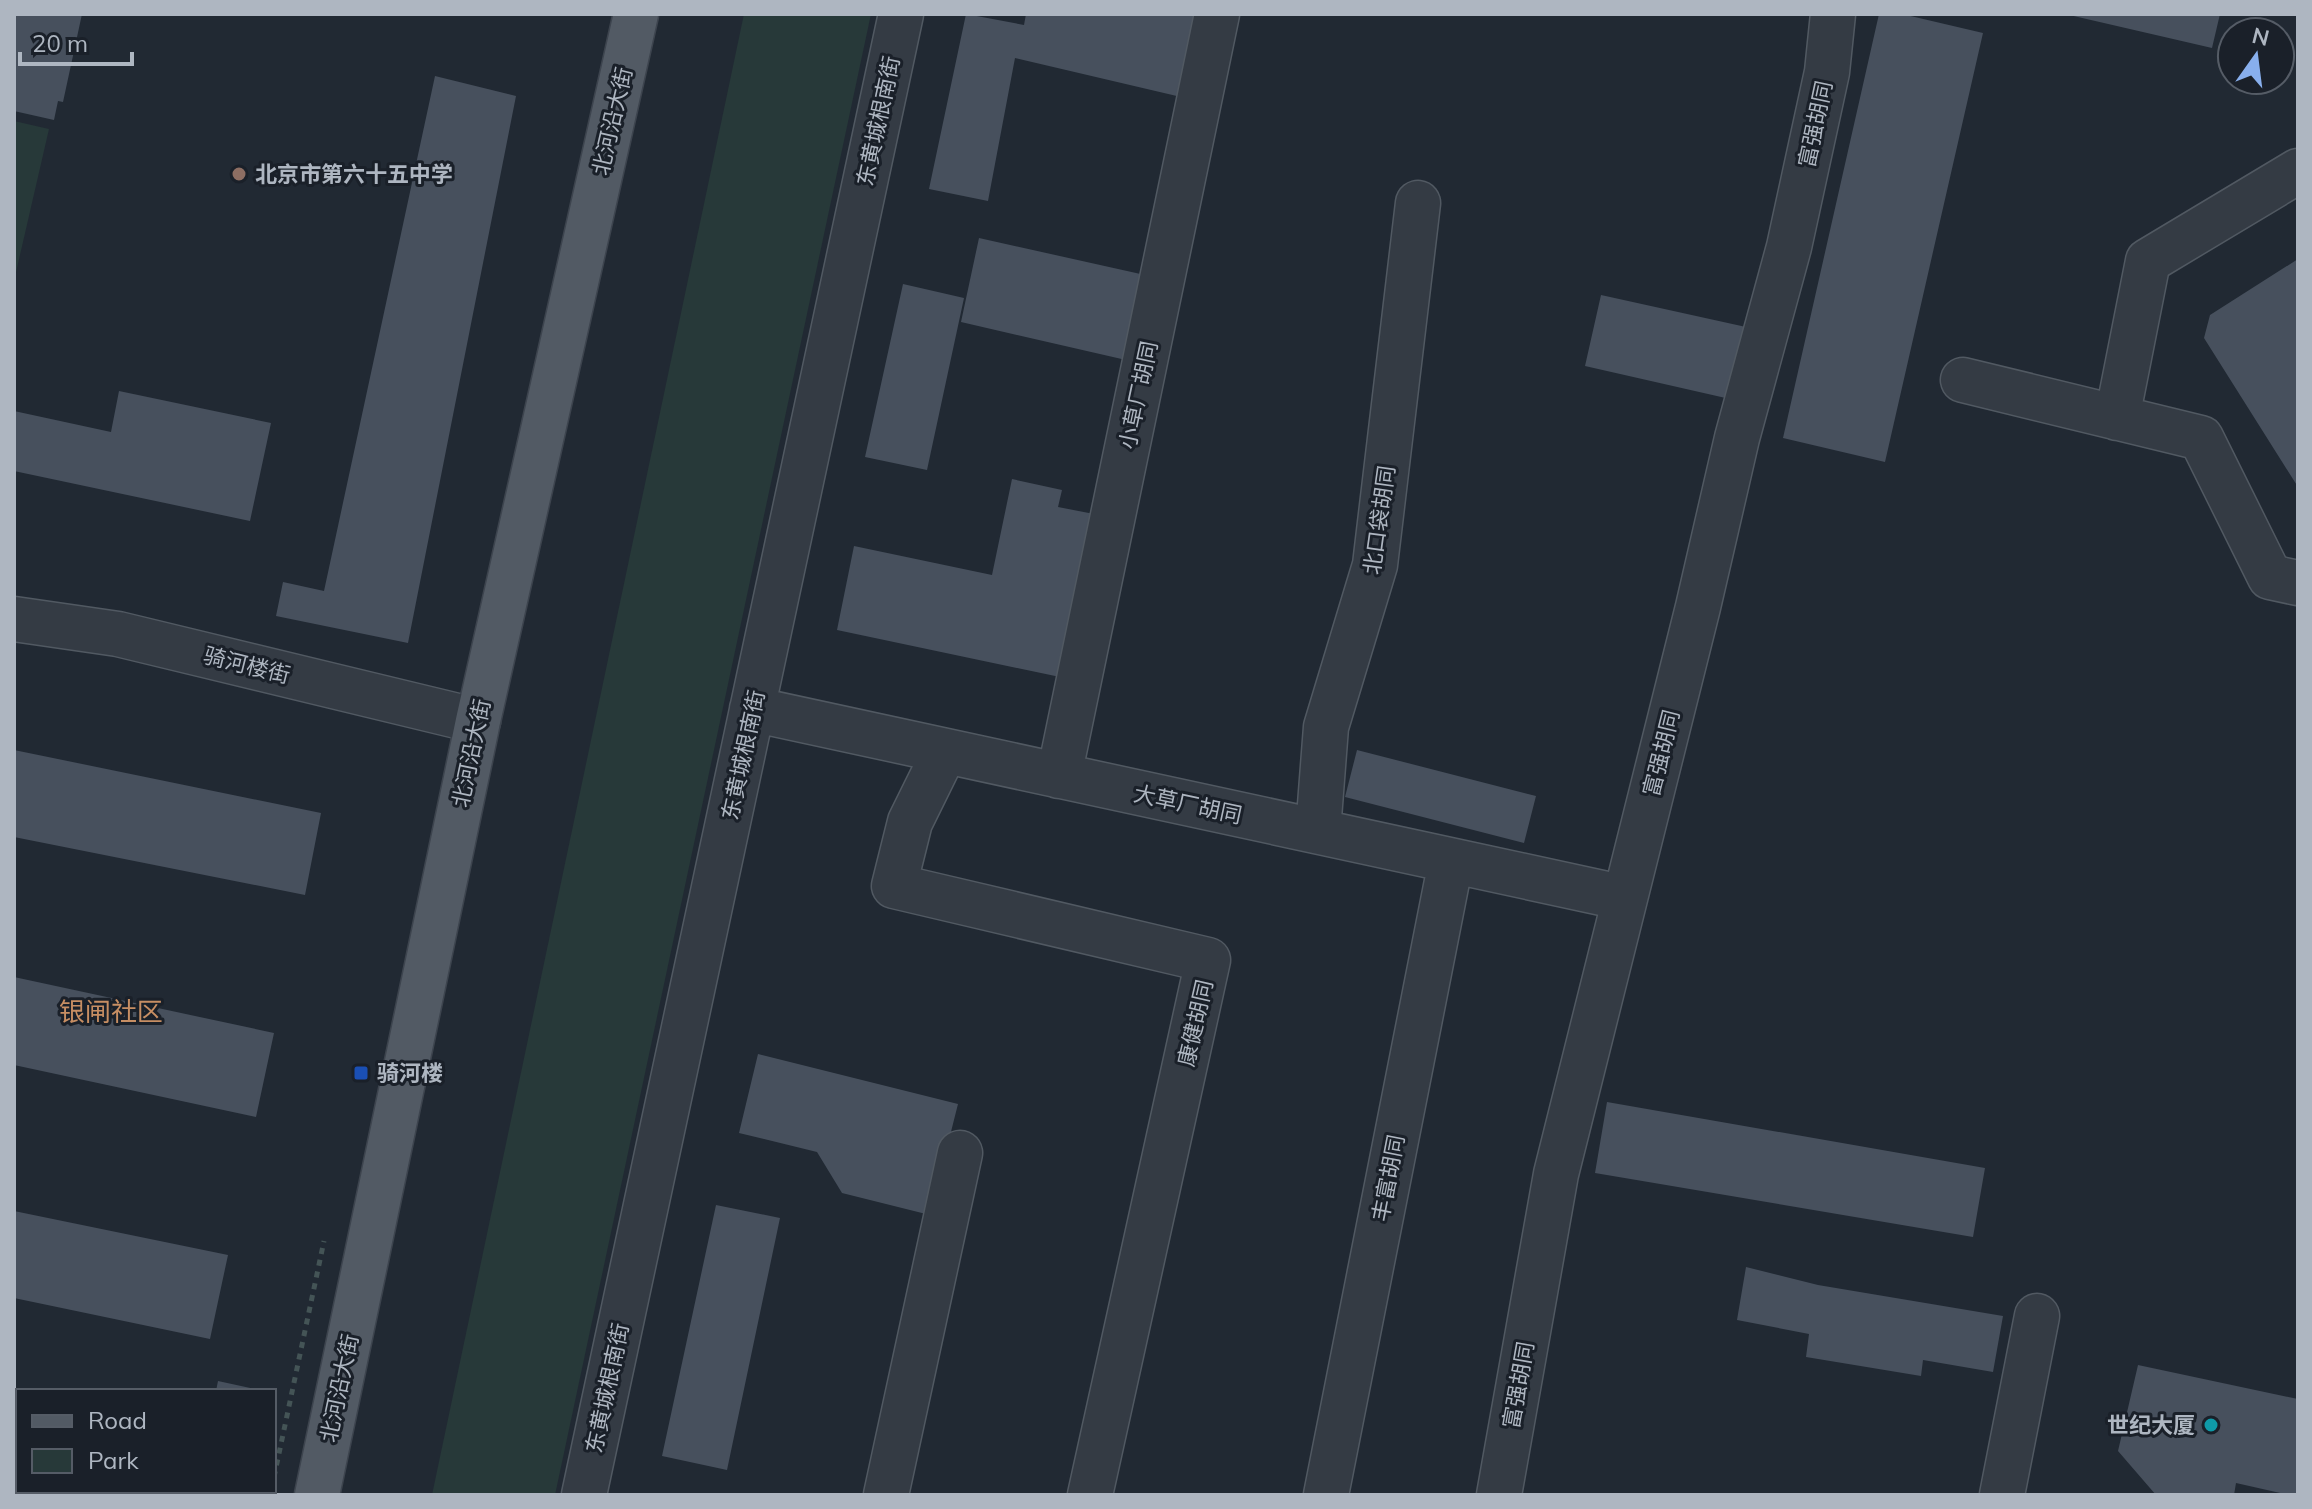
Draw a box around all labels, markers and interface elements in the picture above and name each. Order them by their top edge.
scale bar [20,16,132,66]
north arrow [2216,16,2296,96]
text: N [2249,21,2272,52]
text: 20 m [32,28,88,58]
street label: 东黄城根南街 [851,54,905,188]
street label: 北河沿大街 [586,64,638,178]
street label: 富强胡同 [1792,78,1838,170]
place label: 北京市第六十五中学 [255,160,453,188]
marker: 北京市第六十五中学 [230,165,248,183]
street label: 小草厂胡同 [1113,338,1163,452]
street label: 北口袋胡同 [1357,464,1401,576]
street label: 骑河楼街 [201,641,293,689]
street label: 东黄城根南街 [716,688,770,822]
street label: 北河沿大街 [446,696,496,810]
street label: 富强胡同 [1637,707,1685,799]
street label: 大草厂胡同 [1131,779,1245,829]
street label: 康健胡同 [1171,977,1219,1069]
district label: 银闸社区 [59,995,163,1028]
place label: 骑河楼 [377,1059,443,1087]
marker: 骑河楼 [352,1064,370,1082]
street label: 丰富胡同 [1366,1132,1410,1224]
street label: 东黄城根南街 [580,1321,634,1455]
street label: 北河沿大街 [314,1331,364,1445]
street label: 富强胡同 [1497,1339,1539,1431]
legend [16,1389,276,1493]
text: Road [88,1405,147,1435]
place label: 世纪大厦 [2107,1411,2195,1439]
marker: 世纪大厦 [2202,1416,2220,1434]
text: Park [88,1445,139,1475]

